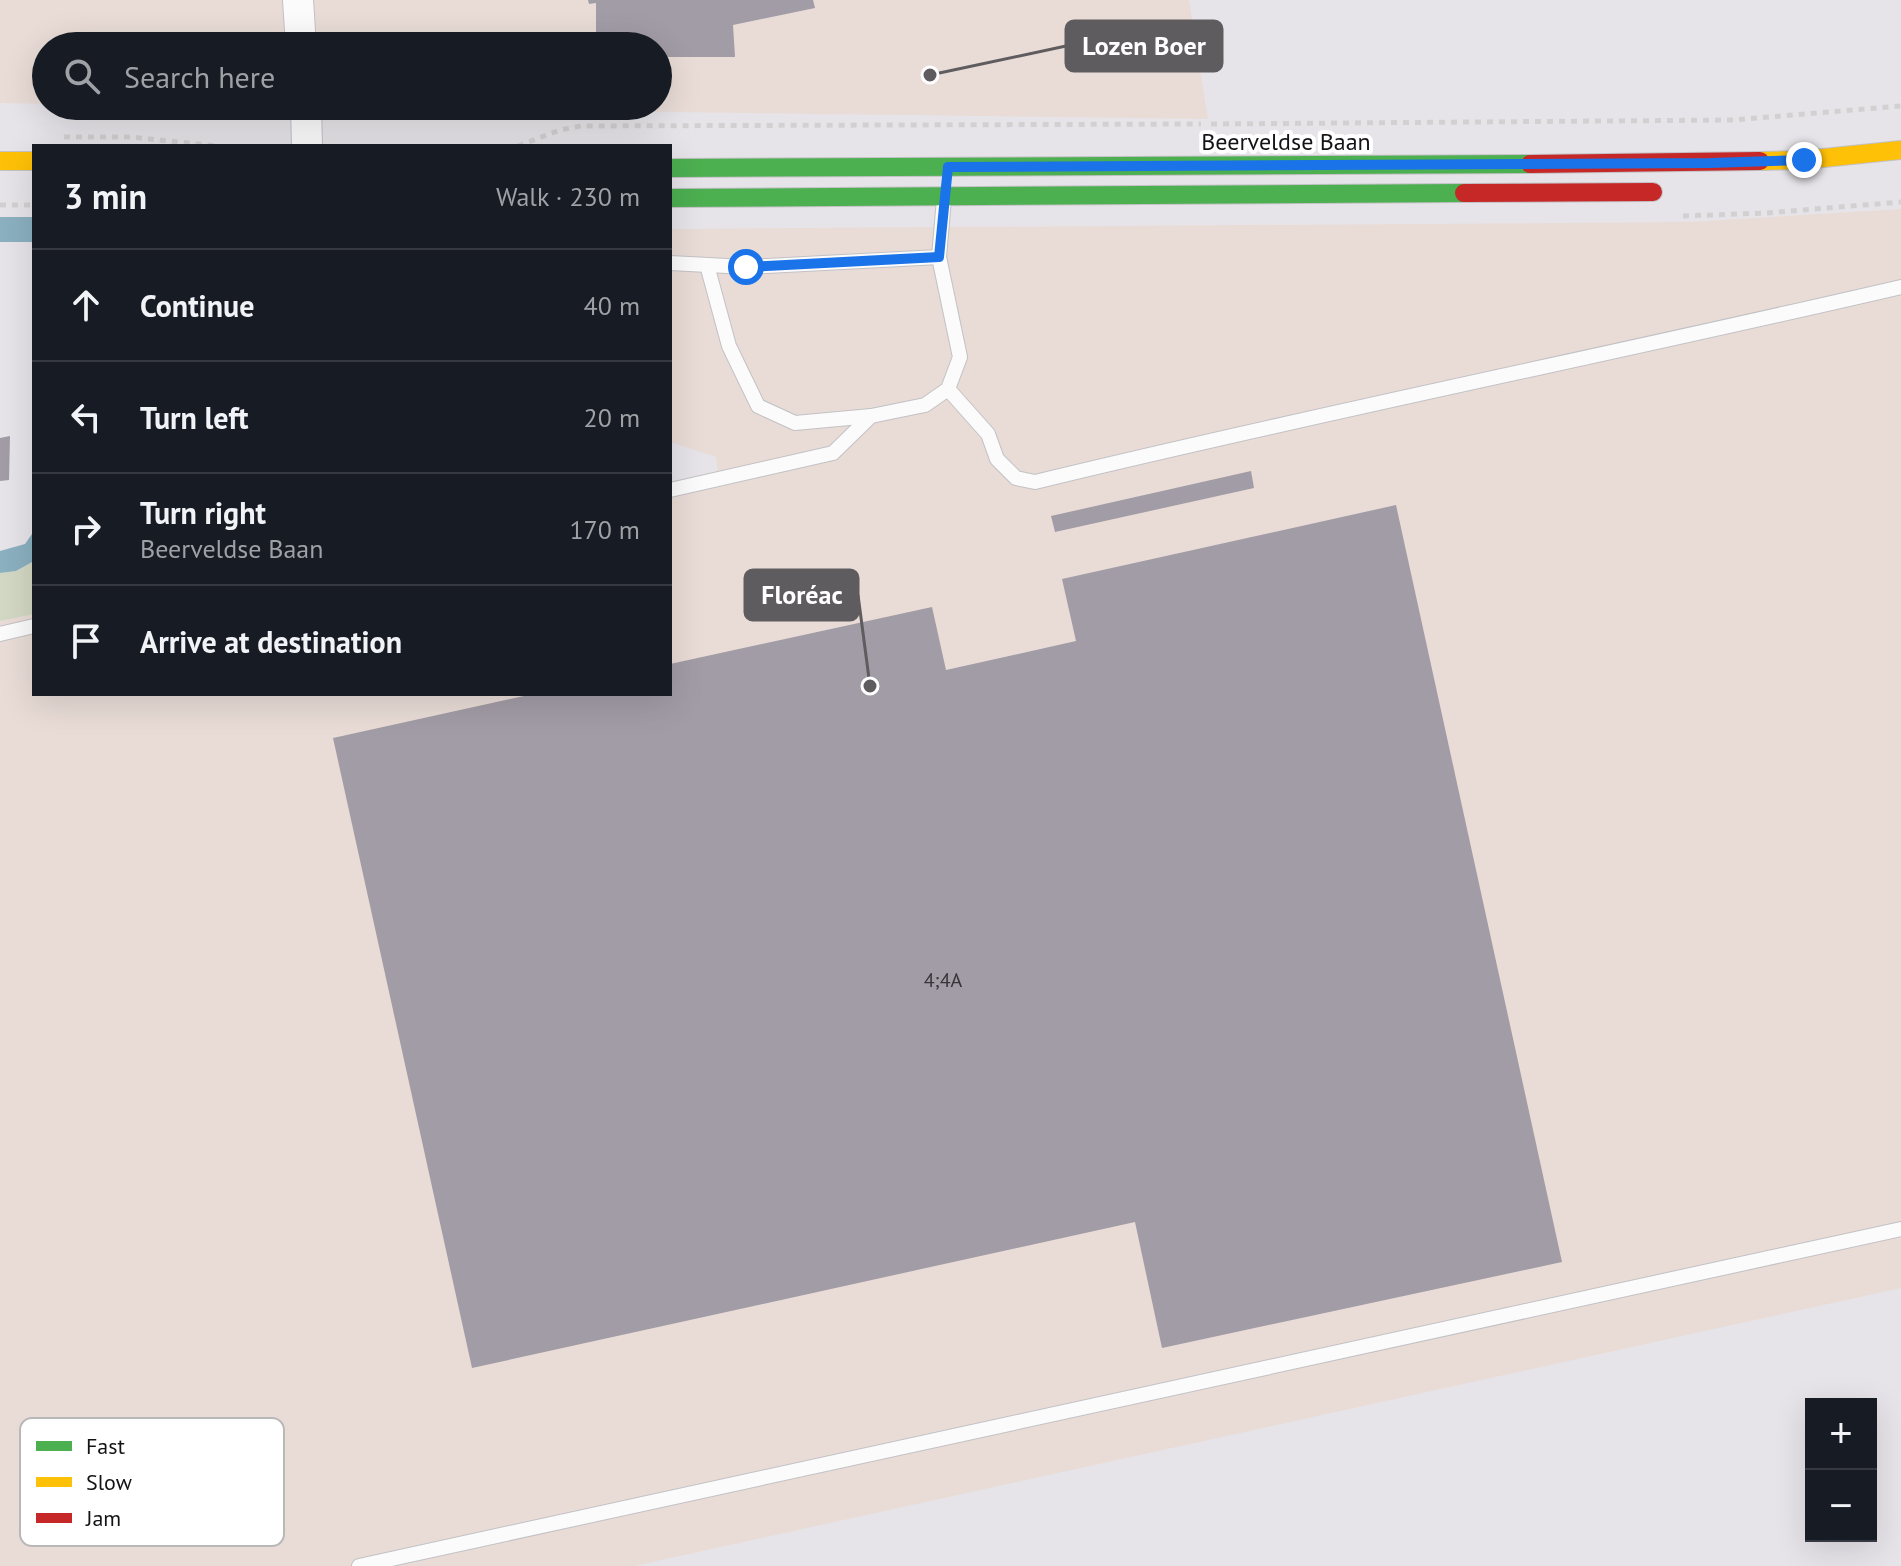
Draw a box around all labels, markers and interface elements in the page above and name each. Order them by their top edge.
callout: Lozen Boer [1066,21,1222,71]
text: Lozen Boer [1082,29,1207,62]
search box [32,32,672,120]
icon: search [60,54,104,98]
text: Search here [124,57,275,96]
street label: Beerveldse Baan [1201,126,1371,157]
route end [1786,142,1822,178]
text: 3 min [64,174,147,218]
text: Walk · 230 m [496,180,640,213]
route start [728,249,764,285]
icon: ahead [64,283,108,327]
text: Continue [140,286,254,325]
text: 40 m [584,289,640,322]
icon: left [64,395,108,439]
text: Turn left [140,398,248,437]
text: 20 m [584,401,640,434]
text: Turn right [140,493,266,532]
icon: right [64,507,108,551]
text: 170 m [569,513,640,546]
text: Beerveldse Baan [140,532,323,565]
callout: Floréac [745,570,858,620]
text: Floréac [761,578,843,611]
icon: arrive [64,619,108,663]
text: Arrive at destination [140,622,402,661]
house number: 4;4A [924,967,963,993]
map controls [1805,1398,1877,1542]
button: + [1805,1398,1877,1470]
legend [20,1418,284,1546]
text: Fast [86,1432,126,1460]
text: Slow [86,1468,132,1496]
button: − [1805,1470,1877,1542]
text: Jam [85,1504,121,1532]

